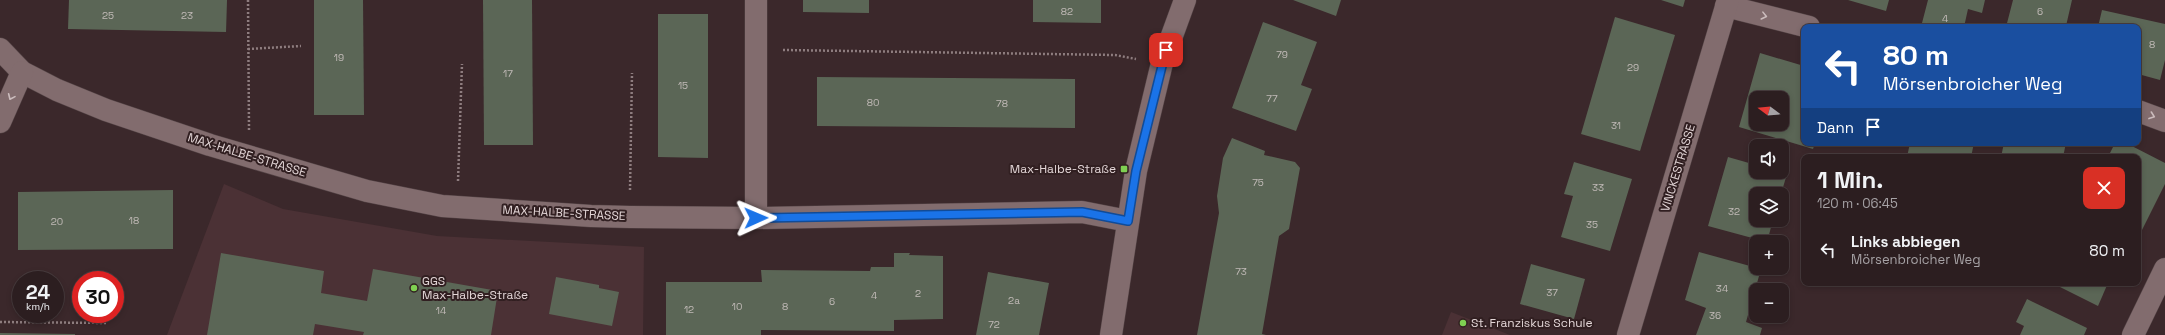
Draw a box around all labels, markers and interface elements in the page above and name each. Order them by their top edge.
house number: 82 [1061,5,1073,18]
house number: 6 [2037,5,2043,18]
house number: 25 [102,9,114,22]
house number: 23 [181,9,193,22]
one-way arrow [1760,11,1767,20]
house number: 4 [1942,12,1948,25]
pin [1149,33,1183,67]
text: 80 m [1883,37,1949,73]
house number: 8 [2149,38,2155,51]
icon: arrive [1155,39,1177,61]
icon: left [1817,40,1869,92]
house number: 79 [1276,48,1288,61]
house number: 19 [334,51,344,64]
house number: 29 [1627,61,1639,74]
house number: 17 [503,67,513,80]
text: Mörsenbroicher Weg [1883,72,2063,95]
house number: 15 [678,79,688,92]
north arrow [1749,91,1789,131]
map controls [1749,91,1789,323]
one-way arrow [8,92,16,100]
house number: 77 [1266,92,1278,105]
house number: 80 [867,96,879,109]
house number: 78 [996,97,1008,110]
one-way arrow [2148,112,2155,120]
icon: arrive [1862,116,1884,138]
text: Dann [1817,118,1854,137]
house number: 31 [1611,119,1621,132]
street label: VINCKESTRASSE [1657,122,1699,214]
street label: MAX-HALBE-STRASSE [186,129,308,181]
button: sound [1749,139,1789,179]
place label: Max-Halbe-Straße [1010,161,1116,177]
marker: Max-Halbe-Straße [1119,164,1129,174]
text: 1 Min. [1817,164,1883,195]
button: close [2083,167,2125,209]
house number: 75 [1252,176,1264,189]
house number: 33 [1592,181,1604,194]
button: layers [1749,187,1789,227]
text: 120 m · 06:45 [1817,195,1898,212]
position arrow [735,197,777,239]
street label: MAX-HALBE-STRASSE [502,202,626,224]
house number: 32 [1728,205,1740,218]
house number: 18 [129,214,139,227]
house number: 20 [51,215,63,228]
house number: 35 [1586,218,1598,231]
text: Links abbiegen [1851,232,1960,251]
button: + [1749,235,1789,275]
icon: left [1817,239,1839,261]
text: 80 m [2089,241,2125,260]
text: Mörsenbroicher Weg [1851,251,1981,268]
house number: 73 [1235,265,1247,278]
speed limit sign: 30 [72,271,124,323]
place label: GGS Max-Halbe-Straße [422,273,528,303]
text: 24 [26,279,50,305]
house number: 34 [1716,282,1728,295]
marker: GGS Max-Halbe-Straße [409,283,419,293]
button: − [1749,283,1789,323]
house number: 37 [1546,286,1558,299]
house number: 2 [915,287,921,300]
house number: 4 [871,289,877,302]
house number: 2a [1008,294,1020,307]
house number: 6 [829,295,835,308]
text: km/h [26,300,50,313]
house number: 10 [732,300,742,313]
house number: 8 [782,300,788,313]
house number: 12 [684,303,694,316]
house number: 14 [436,304,446,317]
house number: 36 [1709,309,1721,322]
place label: St. Franziskus Schule [1471,315,1593,331]
house number: 72 [988,318,1000,331]
marker: St. Franziskus Schule [1458,318,1468,328]

